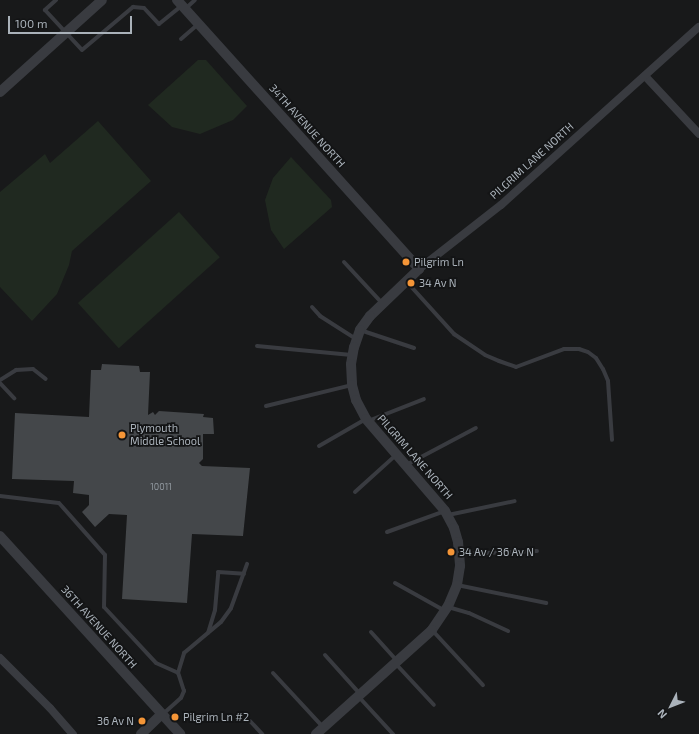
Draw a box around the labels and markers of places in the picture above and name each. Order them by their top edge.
place label: Pilgrim Ln [414,255,464,269]
marker: Pilgrim Ln [401,257,411,267]
place label: 34 Av N [419,276,457,290]
marker: 34 Av N [406,278,416,288]
place label: Plymouth Middle School [130,422,200,448]
marker: Plymouth Middle School [117,430,127,440]
place label: 34 Av / 36 Av N [459,545,535,559]
marker: 34 Av / 36 Av N [446,547,456,557]
place label: Pilgrim Ln #2 [183,710,249,724]
marker: Pilgrim Ln #2 [170,712,180,722]
place label: 36 Av N [96,714,134,728]
marker: 36 Av N [137,716,147,726]

